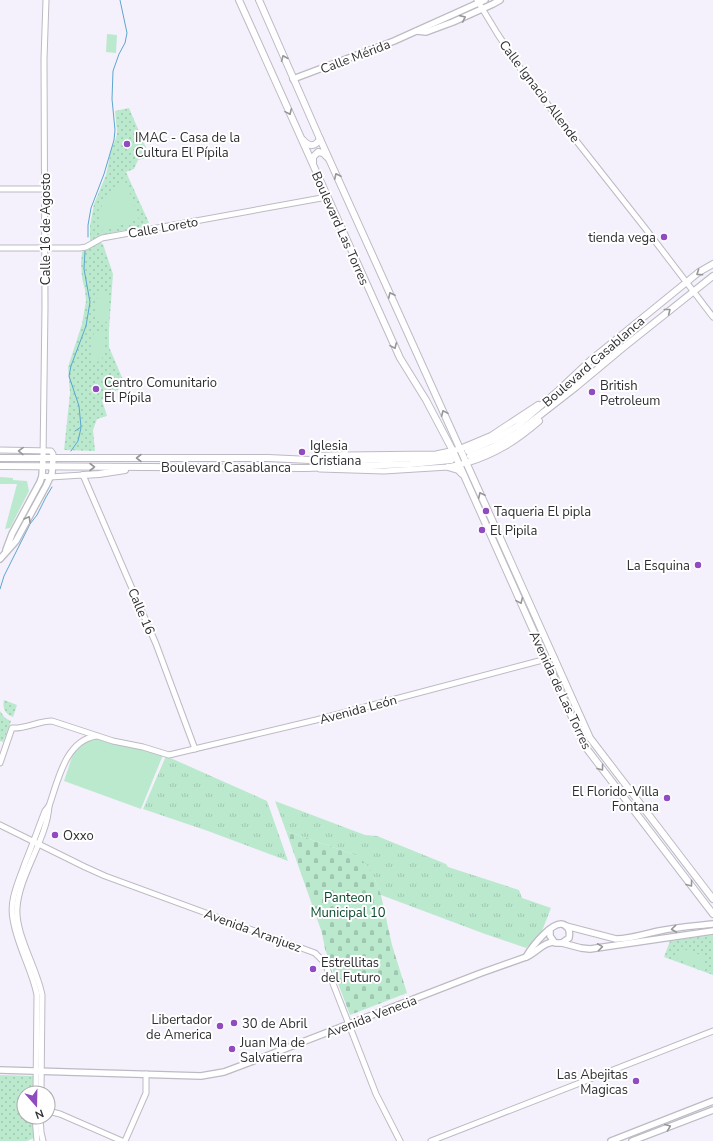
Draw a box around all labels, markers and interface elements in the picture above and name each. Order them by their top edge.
one-way arrow [458,15,466,23]
street label: Calle Mérida [318,35,393,79]
street label: Calle Ignacio Allende [495,37,584,147]
one-way arrow [281,54,289,62]
one-way arrow [285,109,293,116]
place label: IMAC - Casa de la Cultura El Pípila [135,129,240,162]
marker: IMAC - Casa de la Cultura El Pípila [122,139,132,149]
street label: Boulevard Las Torres [307,169,373,288]
street label: Calle 16 de Agosto [37,173,55,285]
one-way arrow [334,173,342,181]
street label: Calle Loreto [127,213,200,243]
place label: tienda vega [588,229,656,247]
marker: tienda vega [659,232,669,242]
one-way arrow [696,268,703,276]
one-way arrow [388,291,396,299]
one-way arrow [664,309,671,316]
street label: Boulevard Casablanca [539,312,649,411]
one-way arrow [389,342,397,349]
place label: Centro Comunitario El Pípila [104,374,217,407]
place label: British Petroleum [600,377,660,410]
marker: Centro Comunitario El Pípila [91,384,101,394]
marker: British Petroleum [587,387,597,397]
one-way arrow [441,410,449,418]
place label: Iglesia Cristiana [310,437,361,470]
one-way arrow [18,447,24,455]
marker: Iglesia Cristiana [297,447,307,457]
one-way arrow [136,454,142,462]
street label: Boulevard Casablanca [161,459,291,477]
one-way arrow [89,463,95,471]
one-way arrow [478,491,486,499]
place label: Taqueria El pipla [494,503,591,521]
marker: Taqueria El pipla [481,506,491,516]
one-way arrow [23,516,30,523]
place label: El Pipila [490,522,537,540]
marker: El Pipila [477,525,487,535]
place label: La Esquina [627,557,690,575]
marker: La Esquina [693,560,703,570]
street label: Calle 16 [123,585,159,638]
one-way arrow [515,596,523,604]
street label: Avenida de Las Torres [525,628,595,753]
street label: Avenida León [318,691,399,729]
one-way arrow [596,763,603,770]
place label: El Florido-Villa Fontana [572,783,659,816]
marker: El Florido-Villa Fontana [662,793,672,803]
place label: Oxxo [63,827,94,845]
marker: Oxxo [50,830,60,840]
one-way arrow [686,880,693,887]
park label: Panteon Municipal 10 [310,889,386,922]
street label: Avenida Aranjuez [201,905,304,957]
one-way arrow [671,924,677,933]
one-way arrow [597,943,603,952]
place label: Estrellitas del Futuro [321,954,381,987]
marker: Estrellitas del Futuro [308,964,318,974]
street label: Avenida Venecia [323,991,419,1043]
place label: Libertador de America [146,1011,212,1044]
place label: 30 de Abril [242,1015,308,1033]
marker: 30 de Abril [229,1018,239,1028]
marker: Libertador de America [215,1021,225,1031]
place label: Juan Ma de Salvatierra [239,1034,305,1067]
marker: Juan Ma de Salvatierra [227,1044,237,1054]
place label: Las Abejitas Magicas [557,1066,628,1099]
marker: Las Abejitas Magicas [631,1076,641,1086]
north arrow [16,1085,56,1125]
text: N [33,1105,46,1122]
one-way arrow [665,1124,672,1132]

